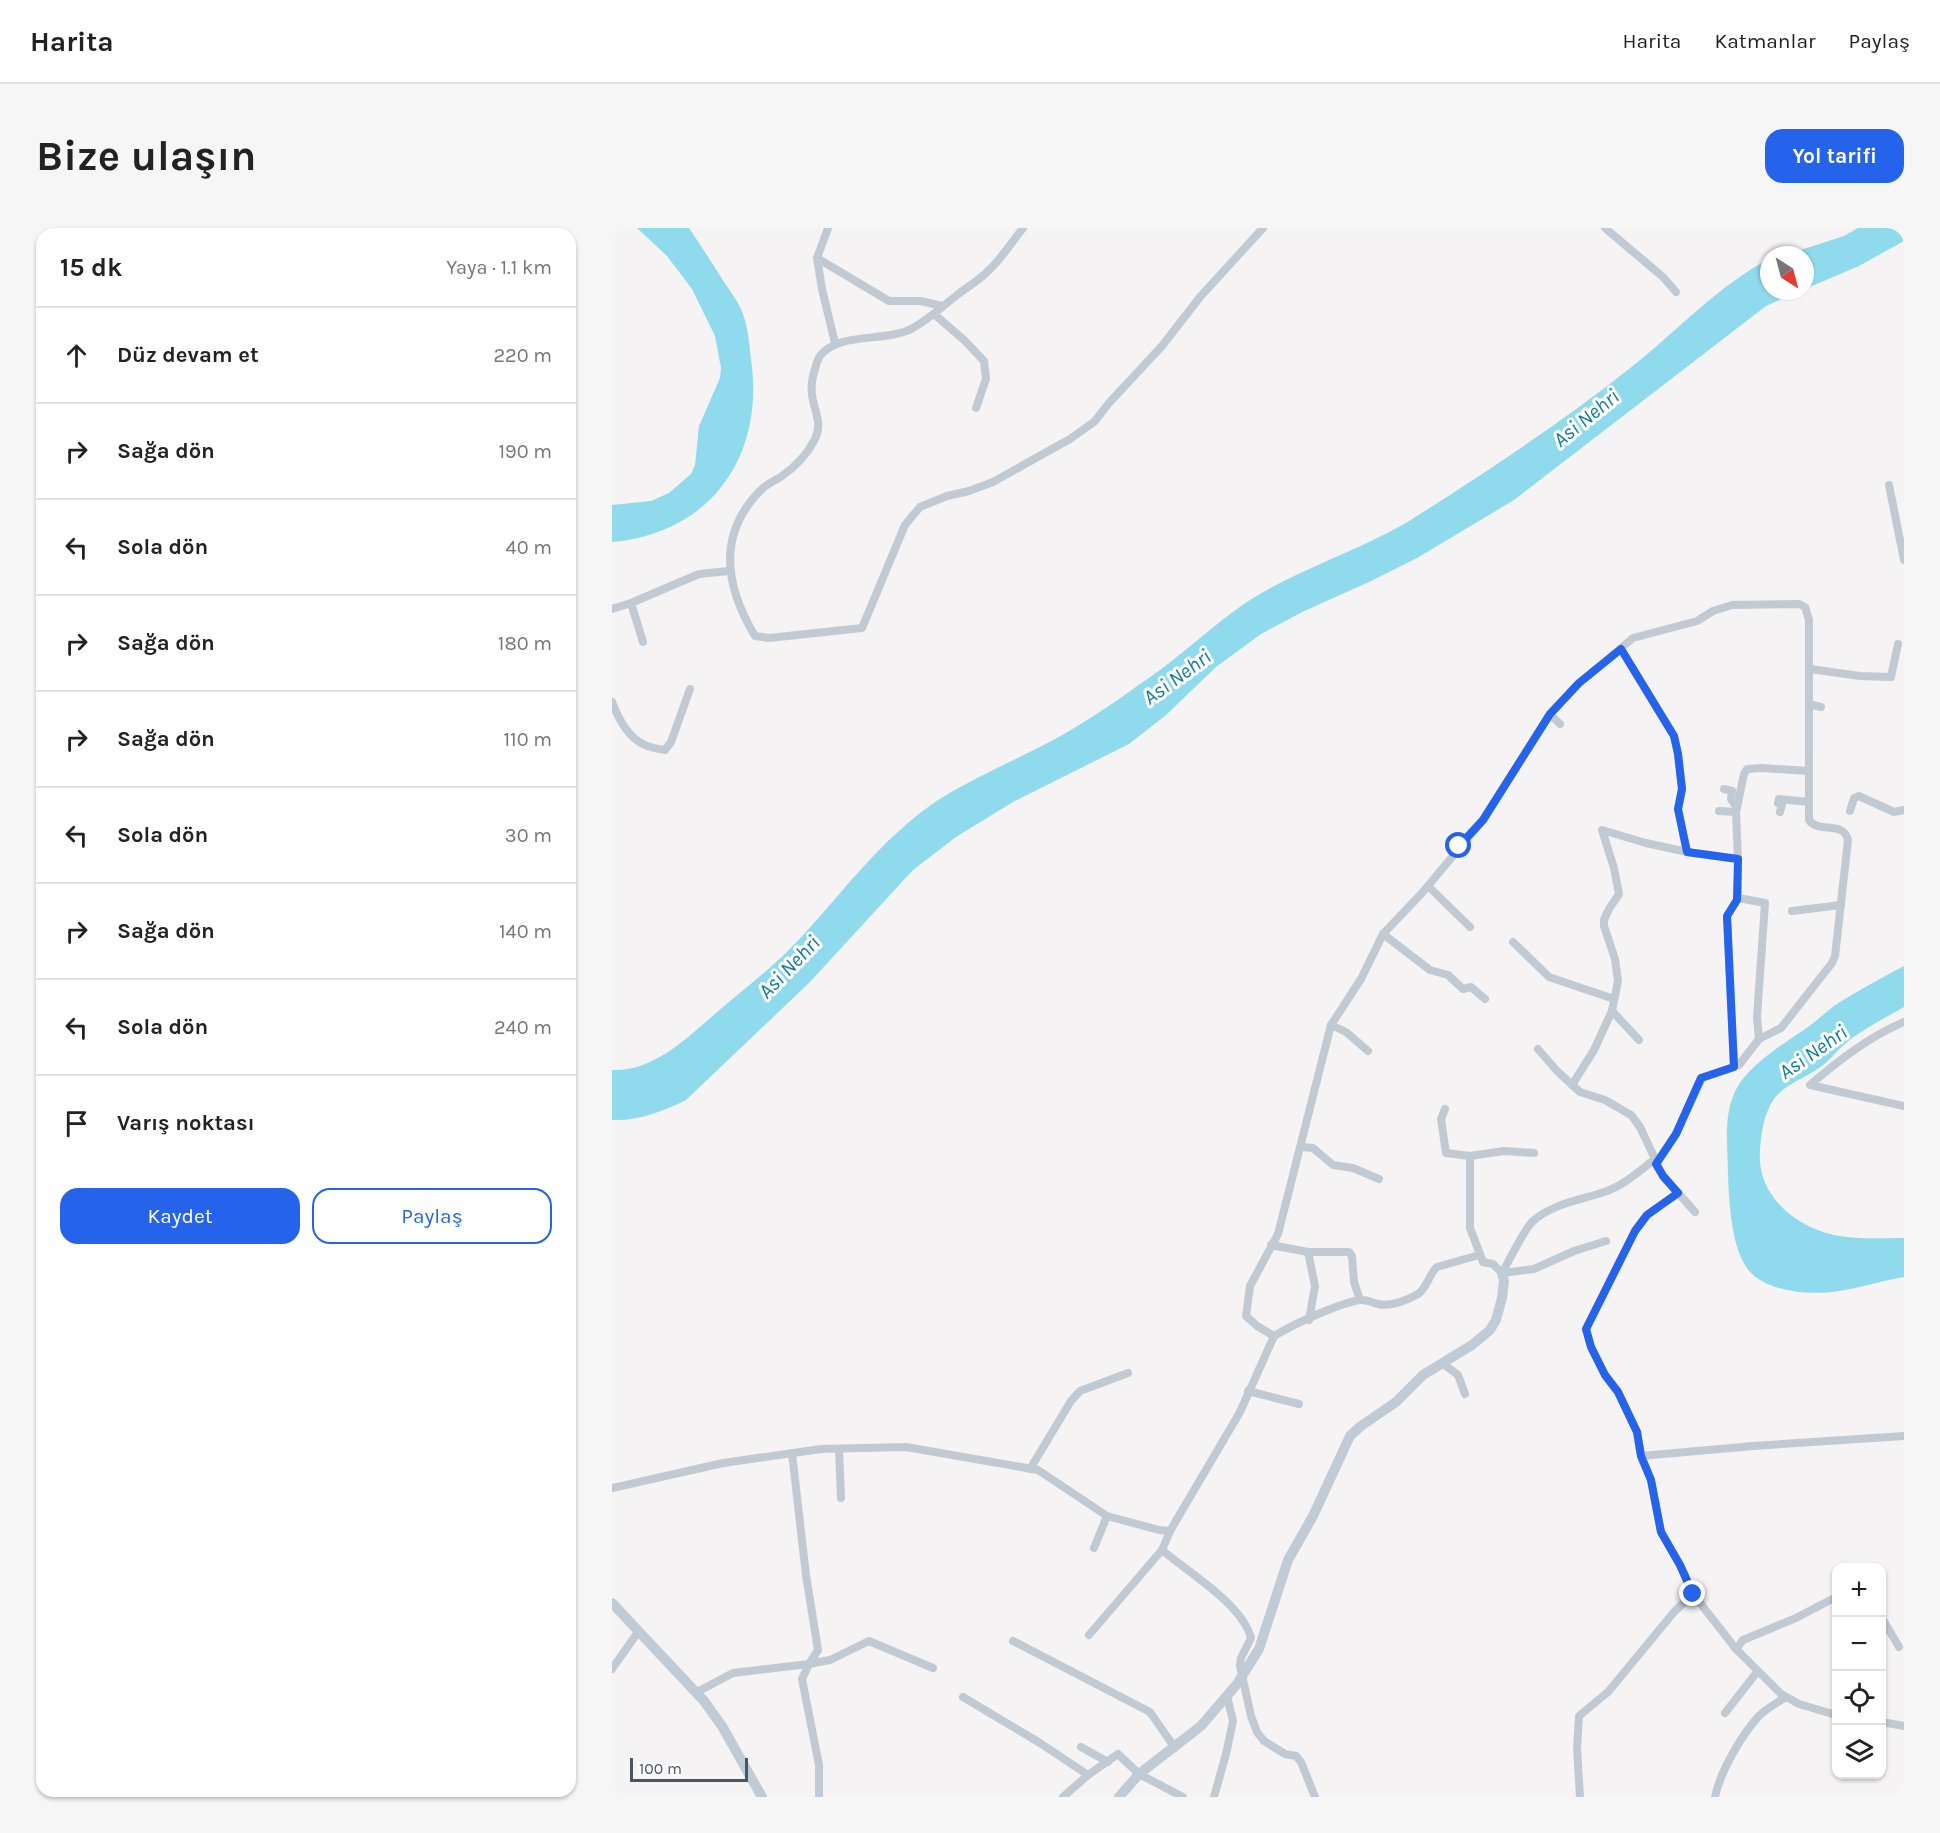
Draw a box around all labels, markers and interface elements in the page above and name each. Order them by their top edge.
text: Harita [30,25,114,58]
text: Harita [1623,29,1681,53]
text: Katmanlar [1714,29,1816,53]
text: Paylaş [1849,29,1910,53]
button: Yol tarifi [1765,129,1904,183]
text: Bize ulaşın [36,131,256,181]
north arrow [1760,246,1814,300]
text: 15 dk [60,252,122,283]
text: Yaya · 1.1 km [446,256,552,279]
icon: ahead [60,339,93,372]
text: Düz devam et [117,342,259,368]
text: 220 m [493,344,552,367]
water label: Asi Nehri [1548,384,1624,452]
icon: right [60,435,93,468]
text: Sağa dön [117,438,215,464]
text: 190 m [498,440,552,463]
icon: left [60,531,93,564]
text: Sola dön [117,534,208,560]
text: 40 m [506,536,552,559]
icon: right [60,627,93,660]
text: Sağa dön [117,630,215,656]
text: 180 m [498,632,552,655]
water label: Asi Nehri [1138,644,1216,710]
icon: right [60,723,93,756]
text: Sağa dön [117,726,215,752]
text: 110 m [503,728,552,751]
icon: left [60,819,93,852]
text: Sola dön [117,822,208,848]
text: 30 m [505,824,552,847]
route start [1445,832,1471,858]
icon: right [60,915,93,948]
text: Sağa dön [117,918,215,944]
text: 140 m [499,920,552,943]
water label: Asi Nehri [753,930,825,1003]
icon: left [60,1011,93,1044]
text: Sola dön [117,1014,208,1040]
text: 240 m [494,1016,552,1039]
water label: Asi Nehri [1774,1020,1852,1084]
icon: arrive [60,1107,93,1140]
text: Varış noktası [117,1110,255,1136]
button: Kaydet [60,1188,300,1244]
button: Paylaş [312,1188,552,1244]
map controls [1832,1563,1886,1779]
button: + [1832,1563,1886,1617]
route end [1679,1580,1705,1606]
button: − [1832,1617,1886,1671]
button: locate [1832,1671,1886,1725]
button: layers [1832,1725,1886,1779]
scale bar [630,1755,748,1782]
text: 100 m [639,1759,682,1778]

